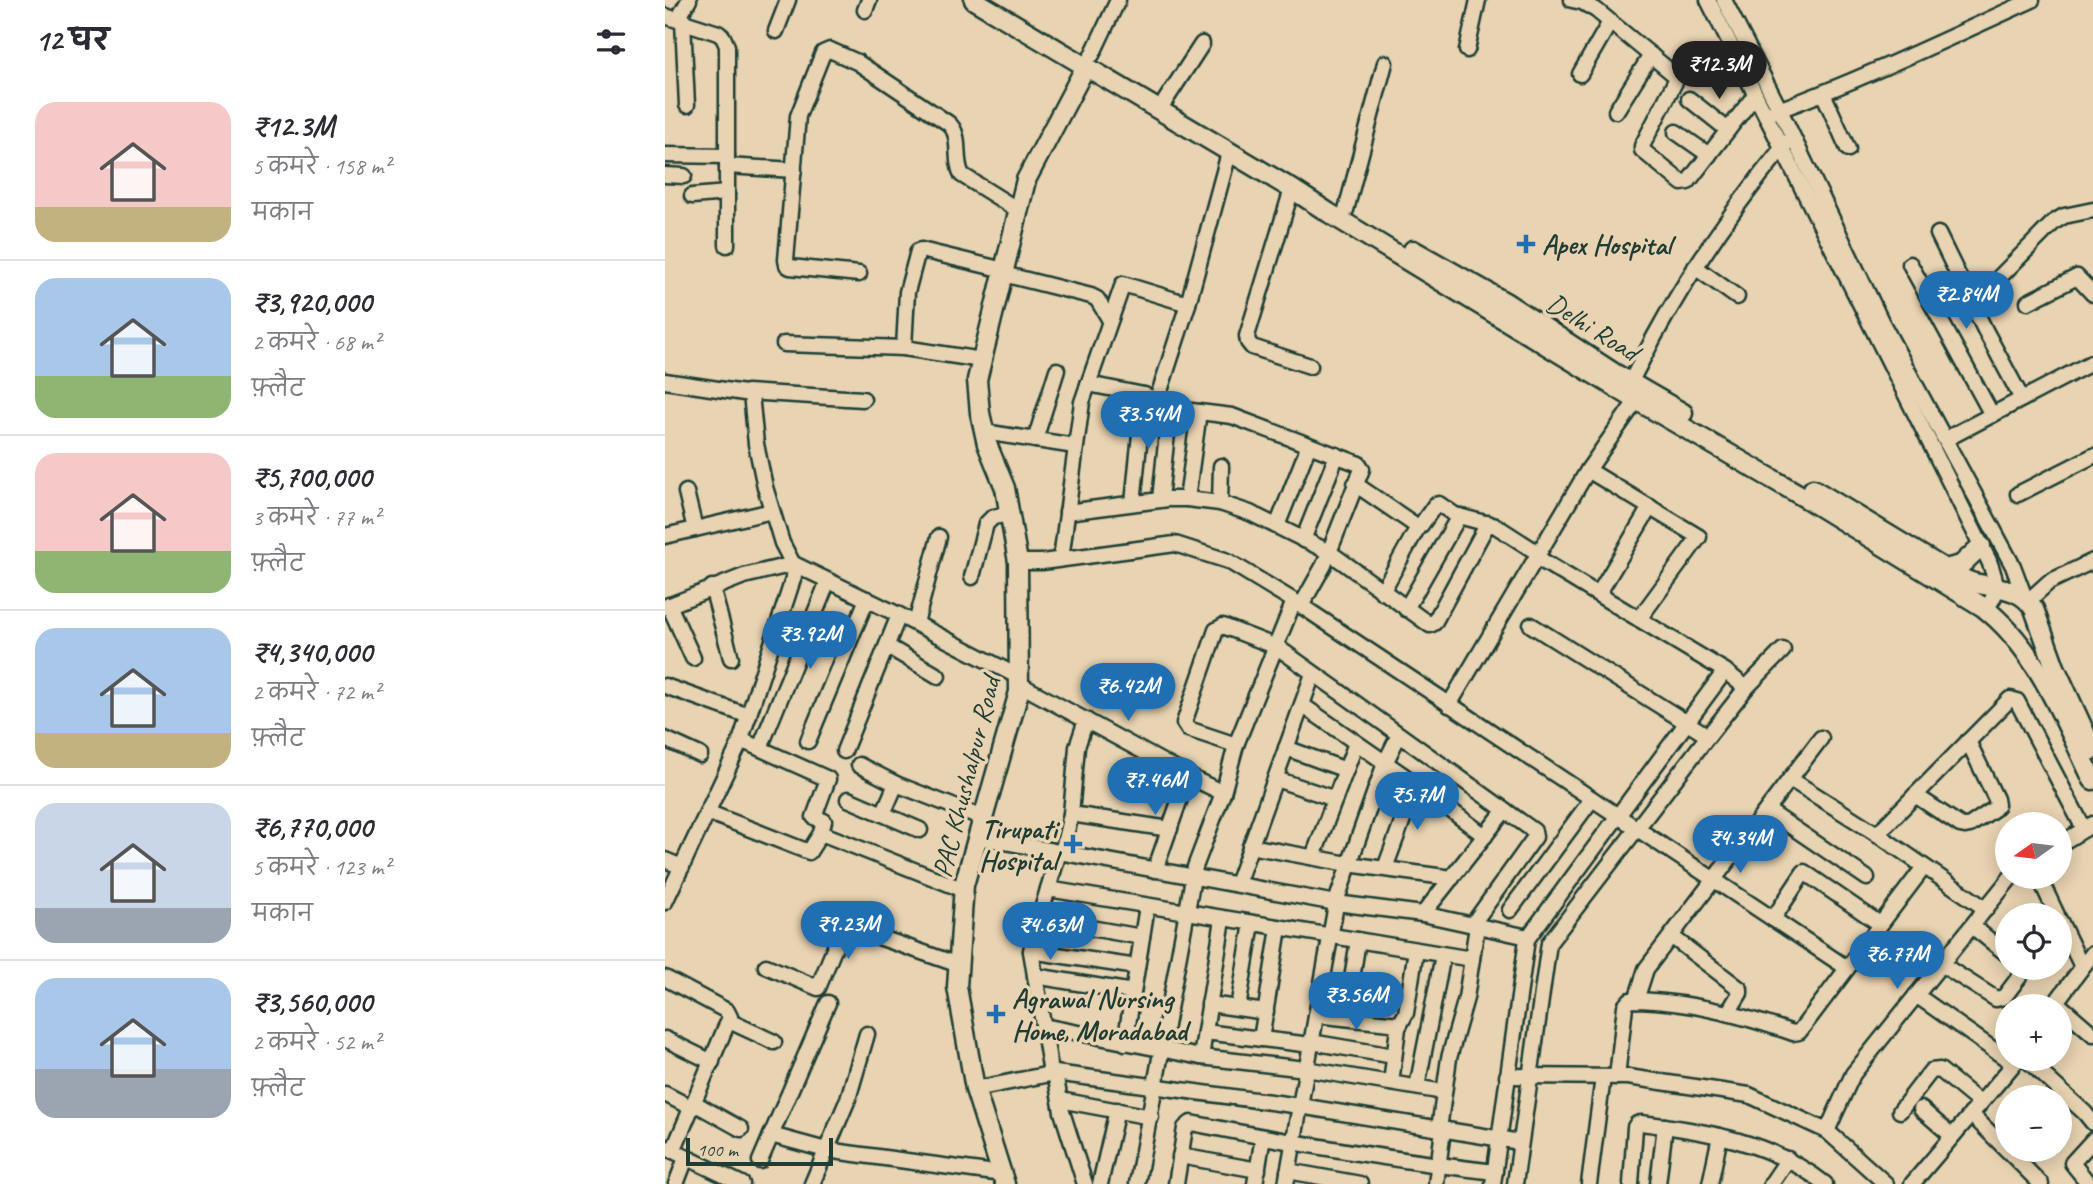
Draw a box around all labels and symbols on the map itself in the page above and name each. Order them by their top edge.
pin: ₹12.3M [1662,42,1776,101]
place label: Apex Hospital [1542,227,1676,262]
marker: Apex Hospital [1516,234,1536,254]
pin: ₹2.84M [1909,272,2023,331]
street label: Delhi Road [1540,285,1649,371]
pin: ₹3.54M [1091,392,1205,451]
pin: ₹3.92M [753,612,867,671]
pin: ₹6.42M [1071,664,1185,723]
street label: PAC Khushalpur Road [924,669,1009,881]
pin: ₹7.46M [1098,758,1212,817]
pin: ₹5.7M [1368,772,1466,832]
place label: Tirupati Hospital [979,811,1063,878]
north arrow [1995,812,2072,889]
pin: ₹4.34M [1683,816,1797,875]
marker: Tirupati Hospital [1063,834,1083,854]
pin: ₹9.23M [791,902,905,961]
pin: ₹4.63M [993,902,1107,962]
pin: ₹6.77M [1840,932,1954,991]
pin: ₹3.56M [1299,972,1413,1032]
place label: Agrawal Nursing Home, Moradabad [1012,981,1192,1048]
marker: Agrawal Nursing Home, Moradabad [986,1004,1006,1024]
scale bar [686,1135,833,1167]

